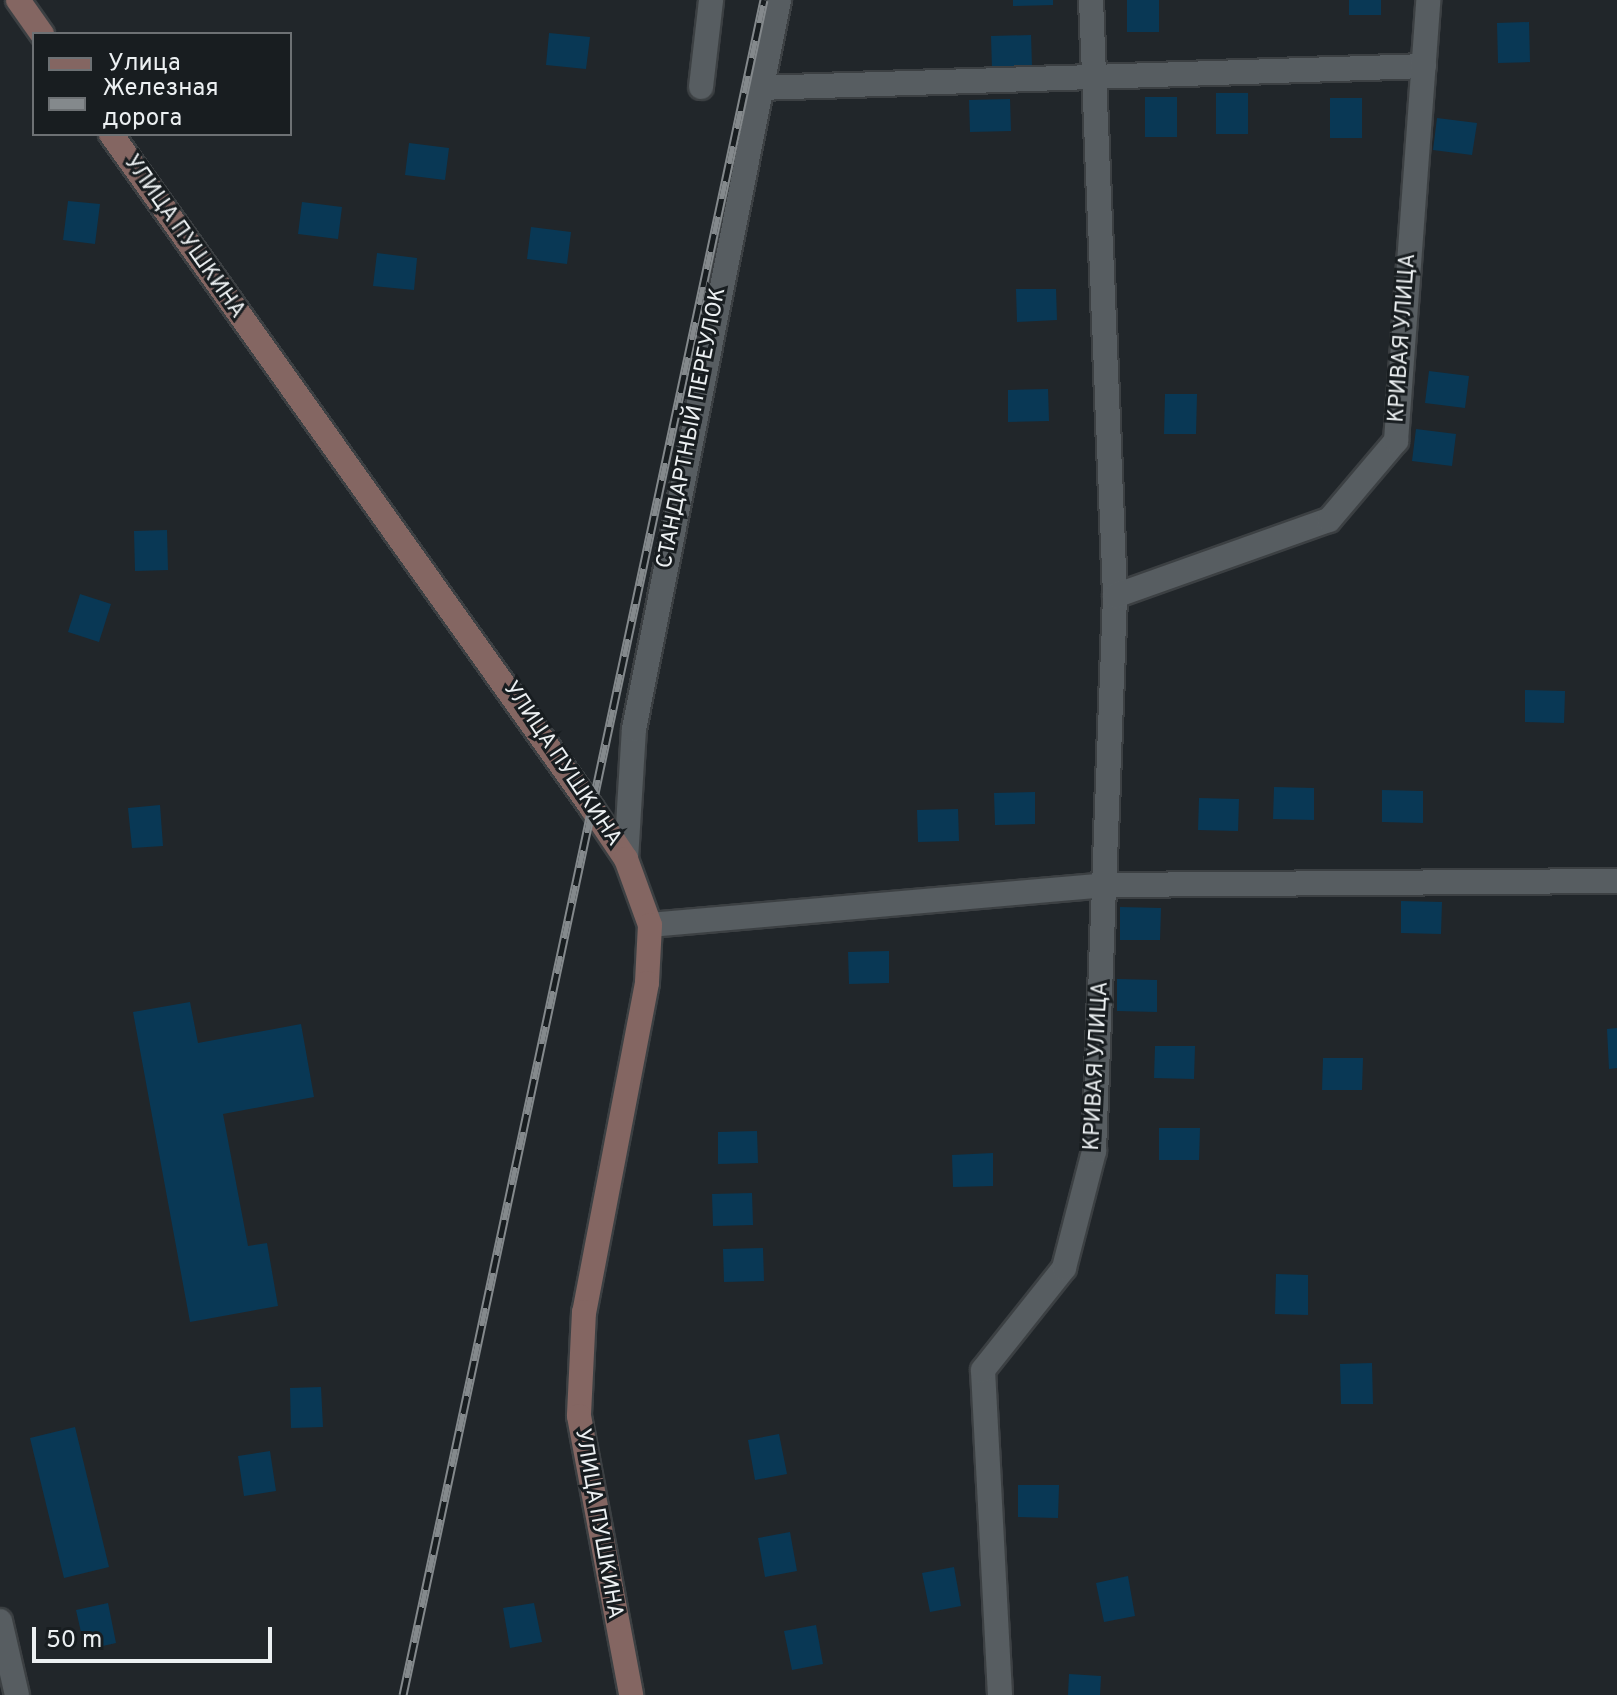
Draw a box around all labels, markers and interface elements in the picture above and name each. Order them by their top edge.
legend [32,32,292,136]
text: Улица [108,49,181,79]
text: Железная дорога [102,74,219,134]
street label: УЛИЦА ПУШКИНА [118,150,250,324]
street label: КРИВАЯ УЛИЦА [1384,253,1422,423]
street label: СТАНДАРТНЫЙ ПЕРЕУЛОК [652,285,732,571]
street label: УЛИЦА ПУШКИНА [497,676,627,852]
street label: КРИВАЯ УЛИЦА [1079,981,1115,1151]
street label: УЛИЦА ПУШКИНА [568,1426,628,1622]
scale bar [36,1611,276,1661]
text: 50 m [46,1626,102,1656]

